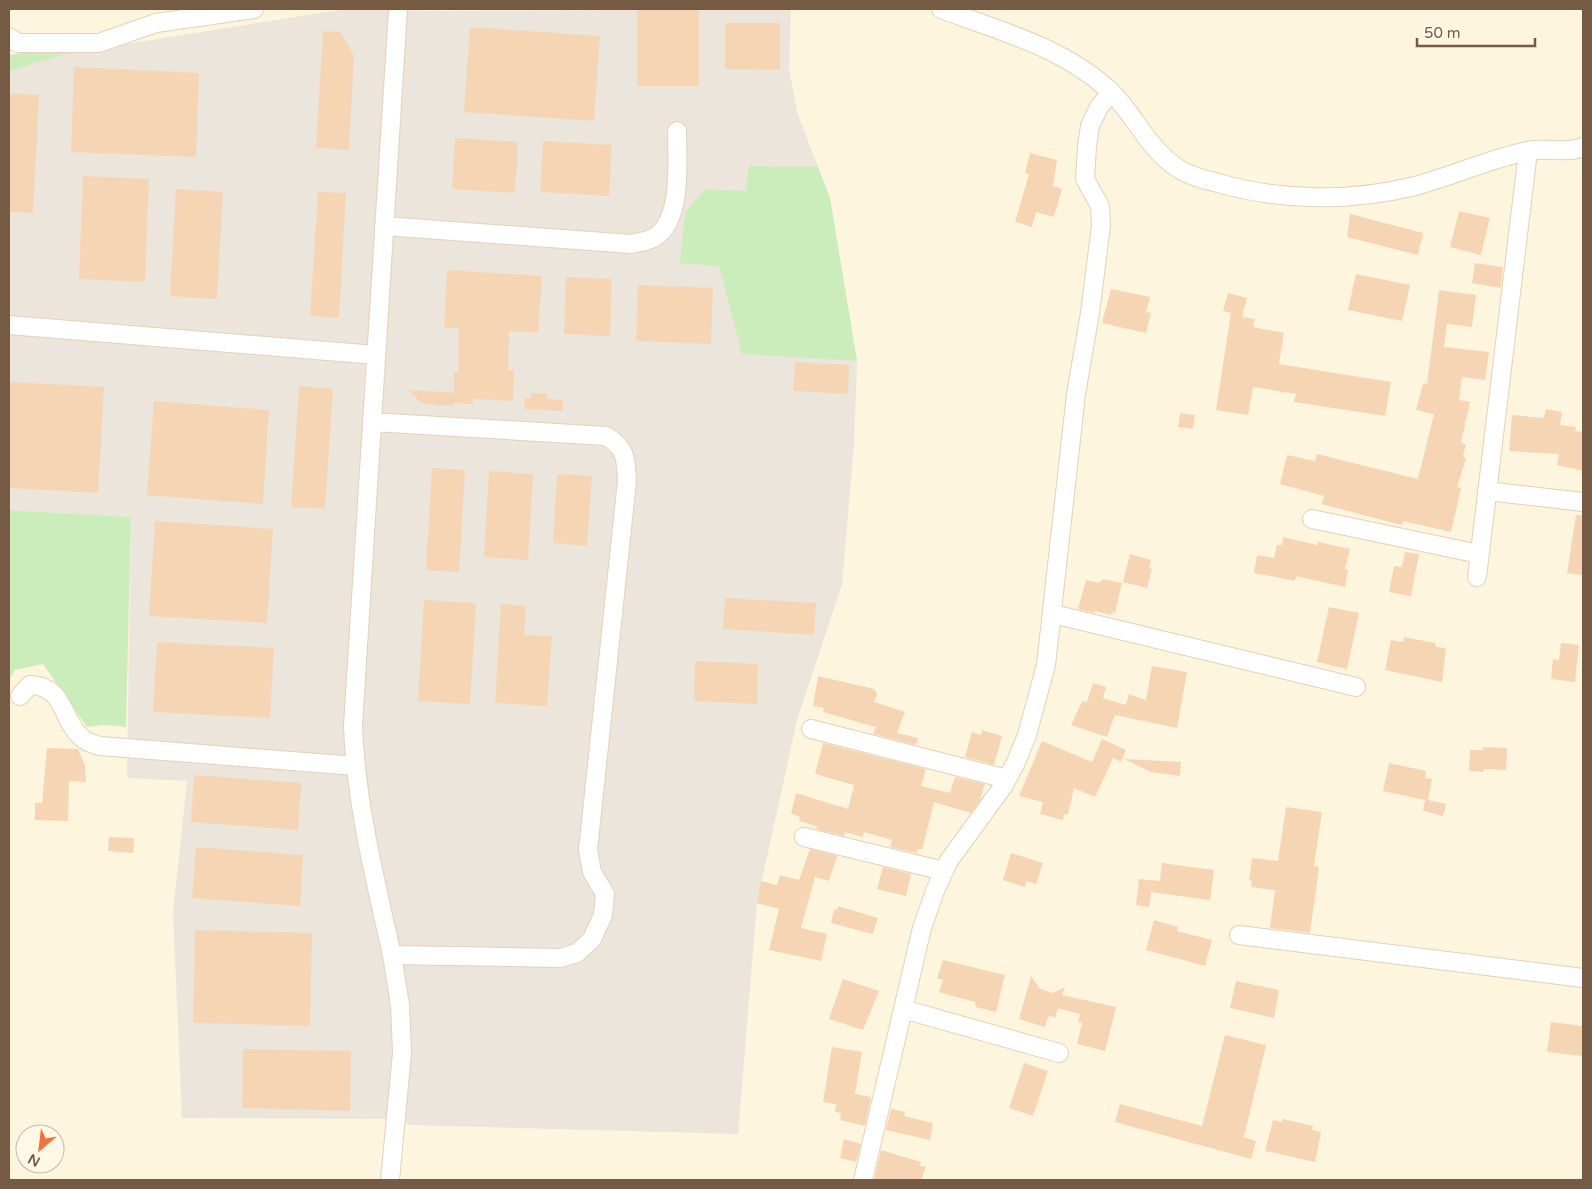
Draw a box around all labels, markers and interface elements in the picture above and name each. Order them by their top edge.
scale bar [1417,15,1534,47]
text: 50 m [1424,24,1461,42]
north arrow [15,1124,65,1174]
text: N [25,1150,43,1170]

